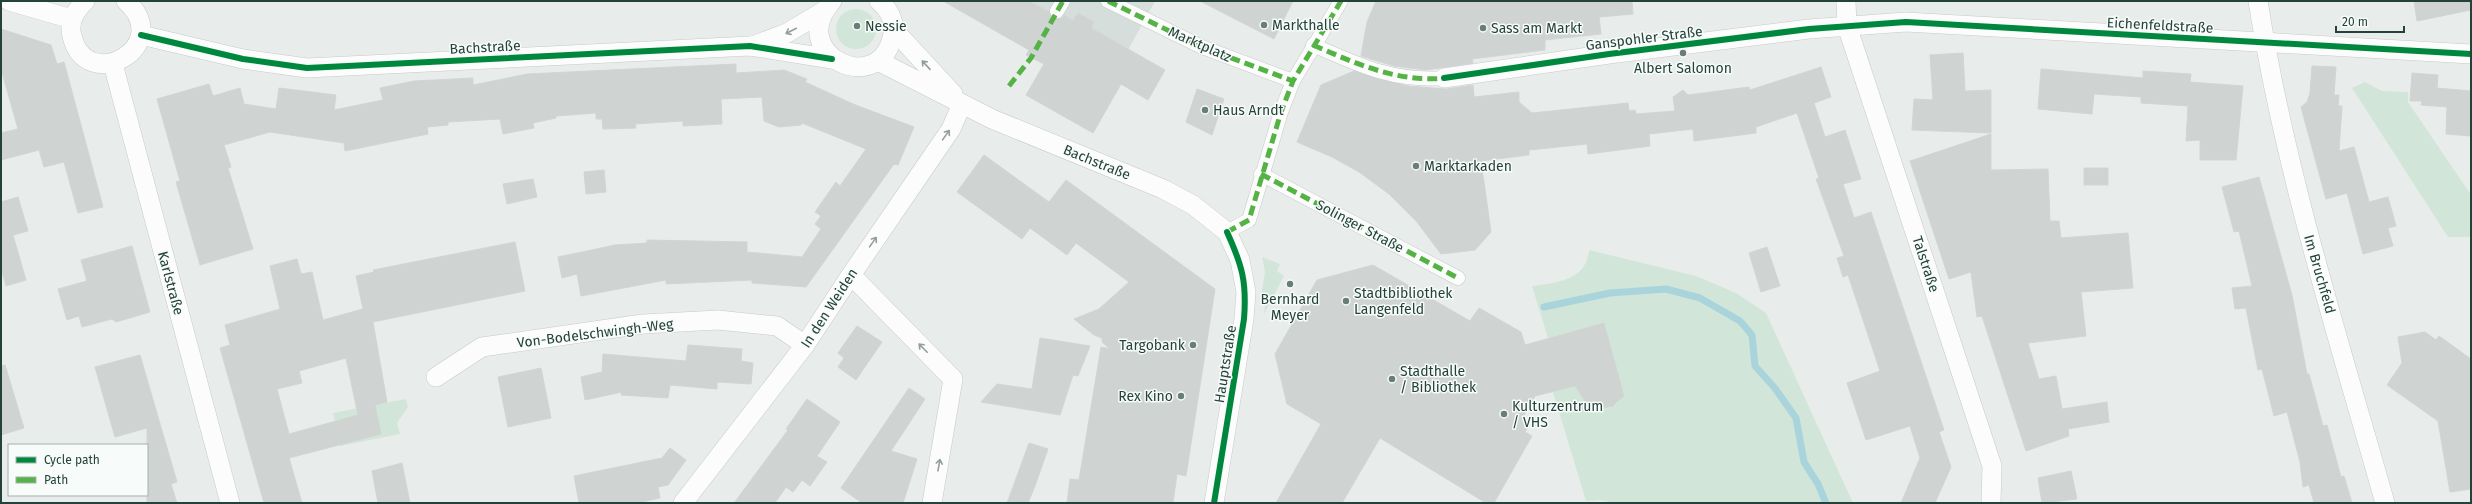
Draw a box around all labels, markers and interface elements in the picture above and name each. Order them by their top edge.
scale bar [2336,8,2404,34]
street label: Eichenfeldstraße [2106,14,2214,37]
text: 20 m [2342,15,2368,29]
place label: Markthalle [1272,17,1340,34]
place label: Nessie [865,18,907,35]
marker: Markthalle [1259,20,1269,30]
place label: Sass am Markt [1491,20,1583,37]
marker: Nessie [852,21,862,31]
street label: Marktplatz [1166,23,1234,66]
marker: Sass am Markt [1478,23,1488,33]
street label: Ganspohler Straße [1585,23,1704,54]
one-way arrow [785,27,797,35]
street label: Bachstraße [449,37,521,58]
marker: Albert Salomon [1678,48,1688,58]
one-way arrow [921,60,931,70]
place label: Albert Salomon [1634,60,1732,77]
place label: Haus Arndt [1213,102,1285,119]
marker: Haus Arndt [1200,105,1210,115]
one-way arrow [942,130,950,141]
street label: Bachstraße [1061,141,1133,184]
place label: Marktarkaden [1424,158,1512,175]
marker: Marktarkaden [1411,161,1421,171]
street label: Solinger Straße [1313,196,1407,257]
street label: Im Bruchfeld [2300,233,2339,316]
street label: Talstraße [1908,234,1943,294]
one-way arrow [869,237,877,248]
street label: Karlstraße [154,249,187,317]
street label: In den Weiden [797,265,861,351]
marker: Bernhard Meyer [1285,279,1295,289]
place label: Stadtbibliothek Langenfeld [1354,285,1453,318]
place label: Bernhard Meyer [1261,291,1319,324]
marker: Stadtbibliothek Langenfeld [1341,296,1351,306]
street label: Von-Bodelschwingh-Weg [516,315,675,352]
street label: Hauptstraße [1211,324,1240,404]
place label: Targobank [1119,337,1186,354]
marker: Targobank [1188,340,1198,350]
one-way arrow [918,343,928,353]
place label: Stadthalle / Bibliothek [1400,363,1477,396]
marker: Stadthalle / Bibliothek [1387,374,1397,384]
place label: Rex Kino [1118,388,1173,405]
marker: Rex Kino [1176,391,1186,401]
place label: Kulturzentrum / VHS [1512,398,1603,431]
marker: Kulturzentrum / VHS [1499,409,1509,419]
legend [8,444,148,496]
text: Cycle path [44,453,100,467]
one-way arrow [935,458,943,471]
text: Path [44,473,68,487]

